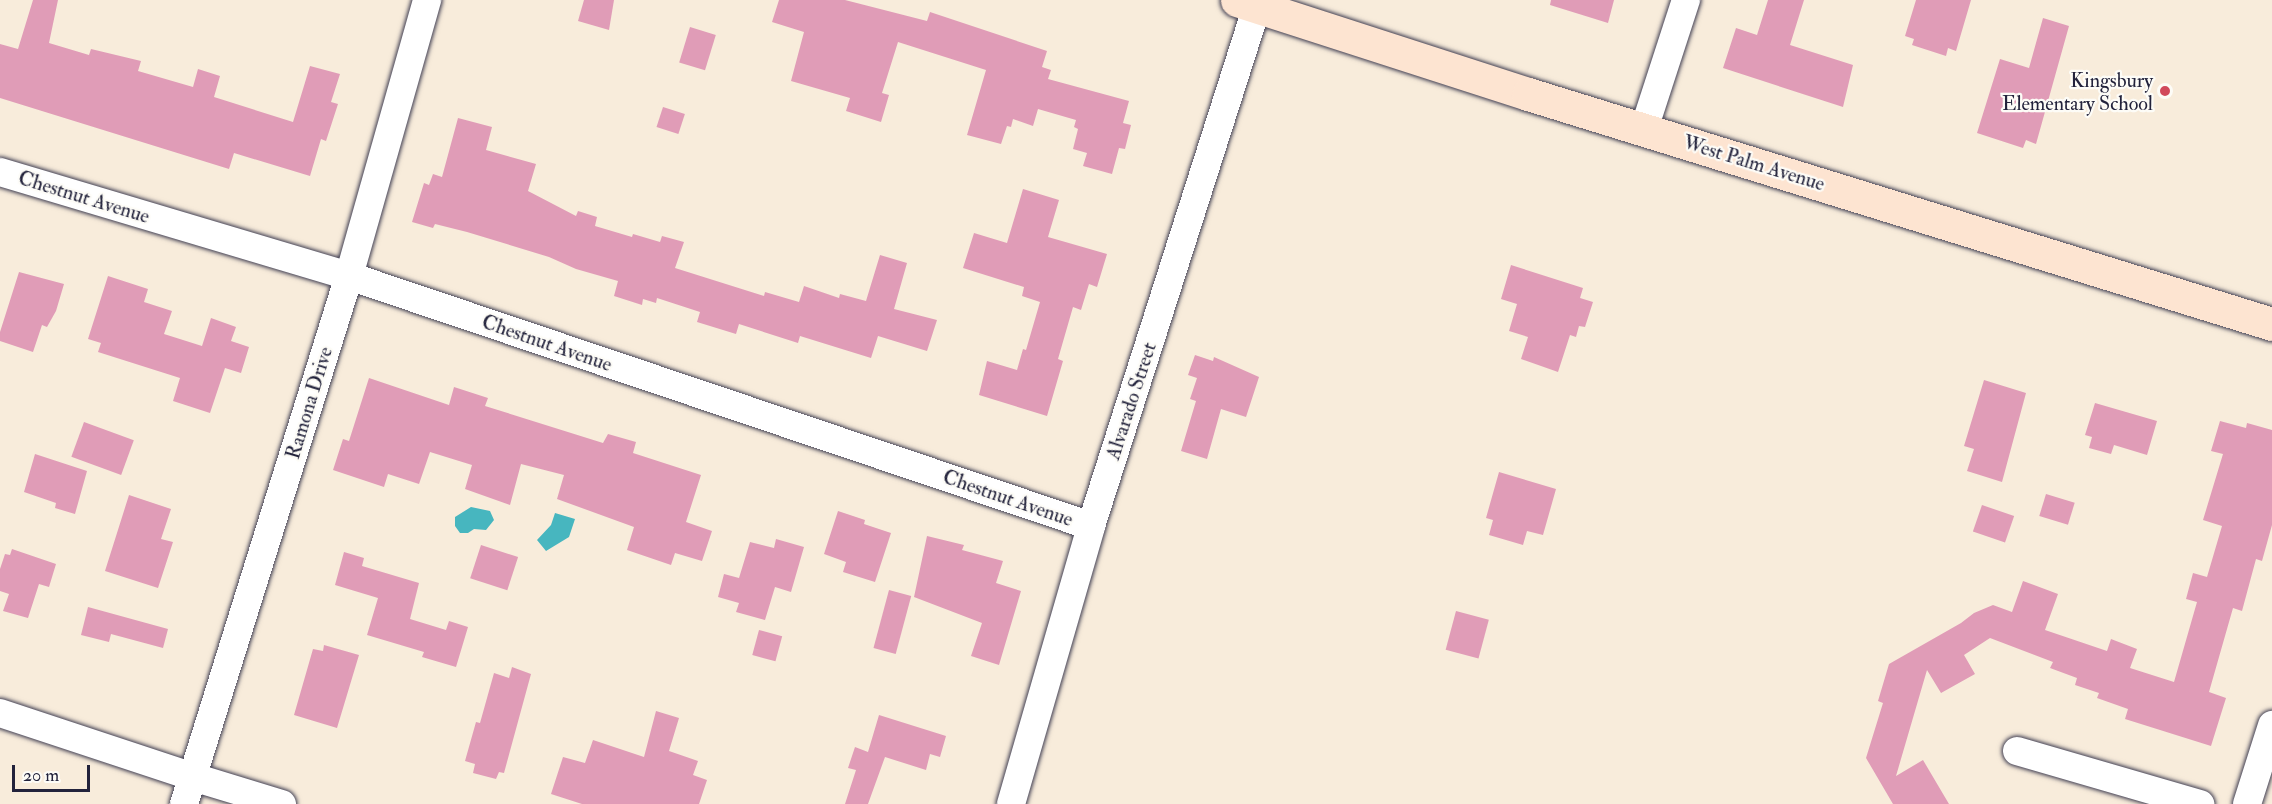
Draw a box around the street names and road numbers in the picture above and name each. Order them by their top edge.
street label: West Palm Avenue [1680,130,1828,196]
street label: Chestnut Avenue [16,166,152,228]
street label: Chestnut Avenue [479,310,615,376]
street label: Alvarado Street [1101,339,1161,463]
street label: Ramona Drive [281,344,337,462]
street label: Chestnut Avenue [940,465,1076,531]

